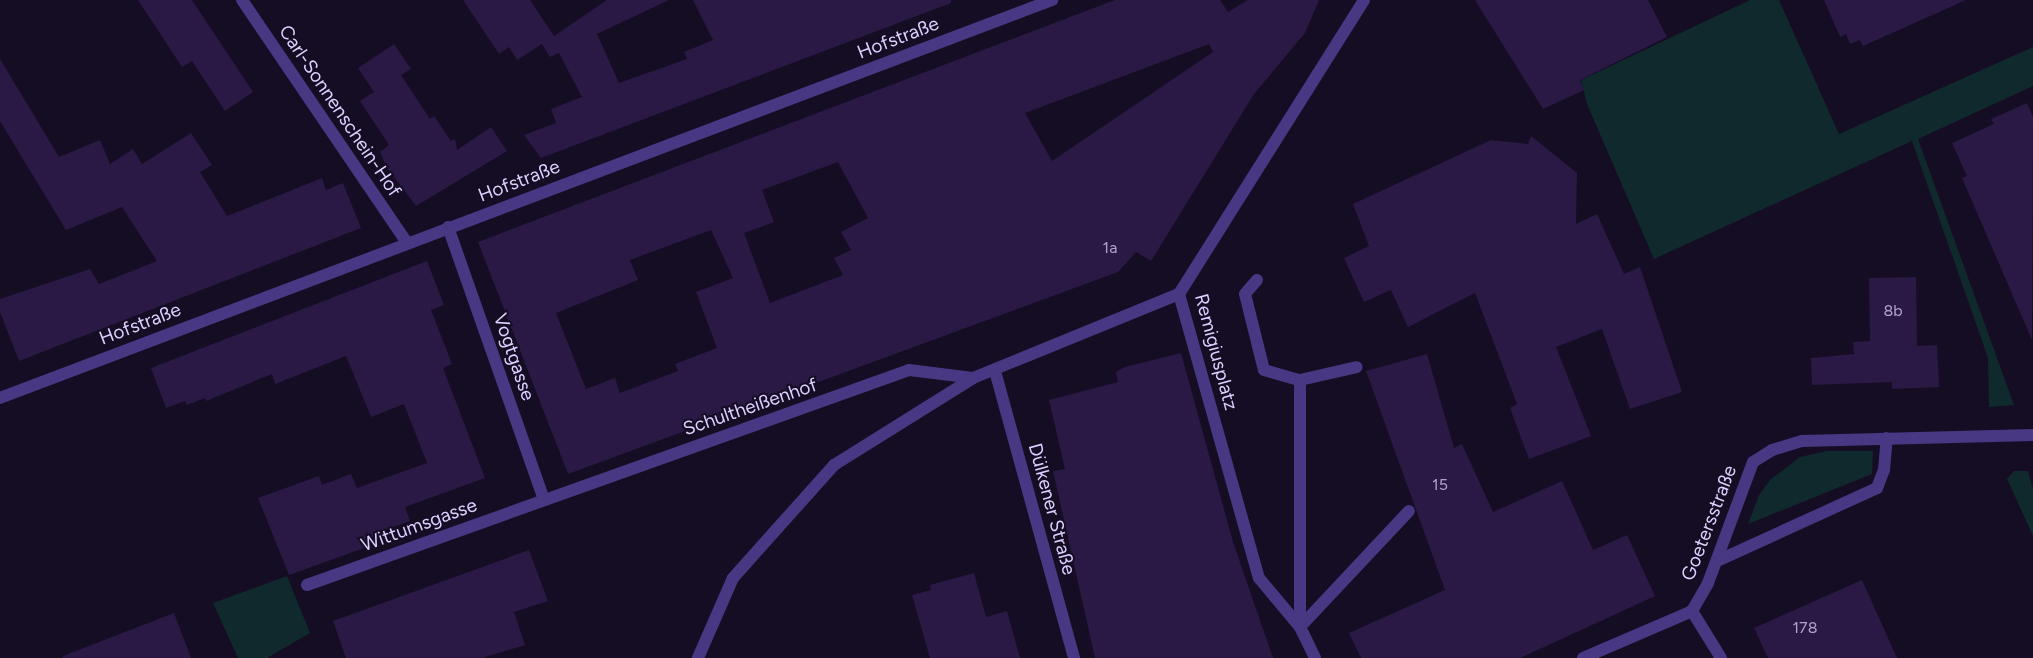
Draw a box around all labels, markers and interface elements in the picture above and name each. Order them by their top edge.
street label: Hofstraße [854,12,942,64]
street label: Carl-Sonnenschein-Hof [274,21,406,201]
street label: Hofstraße [475,155,563,207]
house number: 1a [1103,238,1117,258]
street label: Remigiusplatz [1190,291,1242,413]
street label: Hofstraße [96,298,184,350]
house number: 8b [1883,301,1903,321]
street label: Vogtgasse [488,310,540,404]
street label: Schultheißenhof [680,373,820,441]
street label: Dülkener Straße [1023,441,1081,577]
street label: Goetersstraße [1677,462,1741,584]
house number: 15 [1432,475,1448,495]
street label: Wittumsgasse [358,494,480,556]
house number: 178 [1792,618,1818,638]

